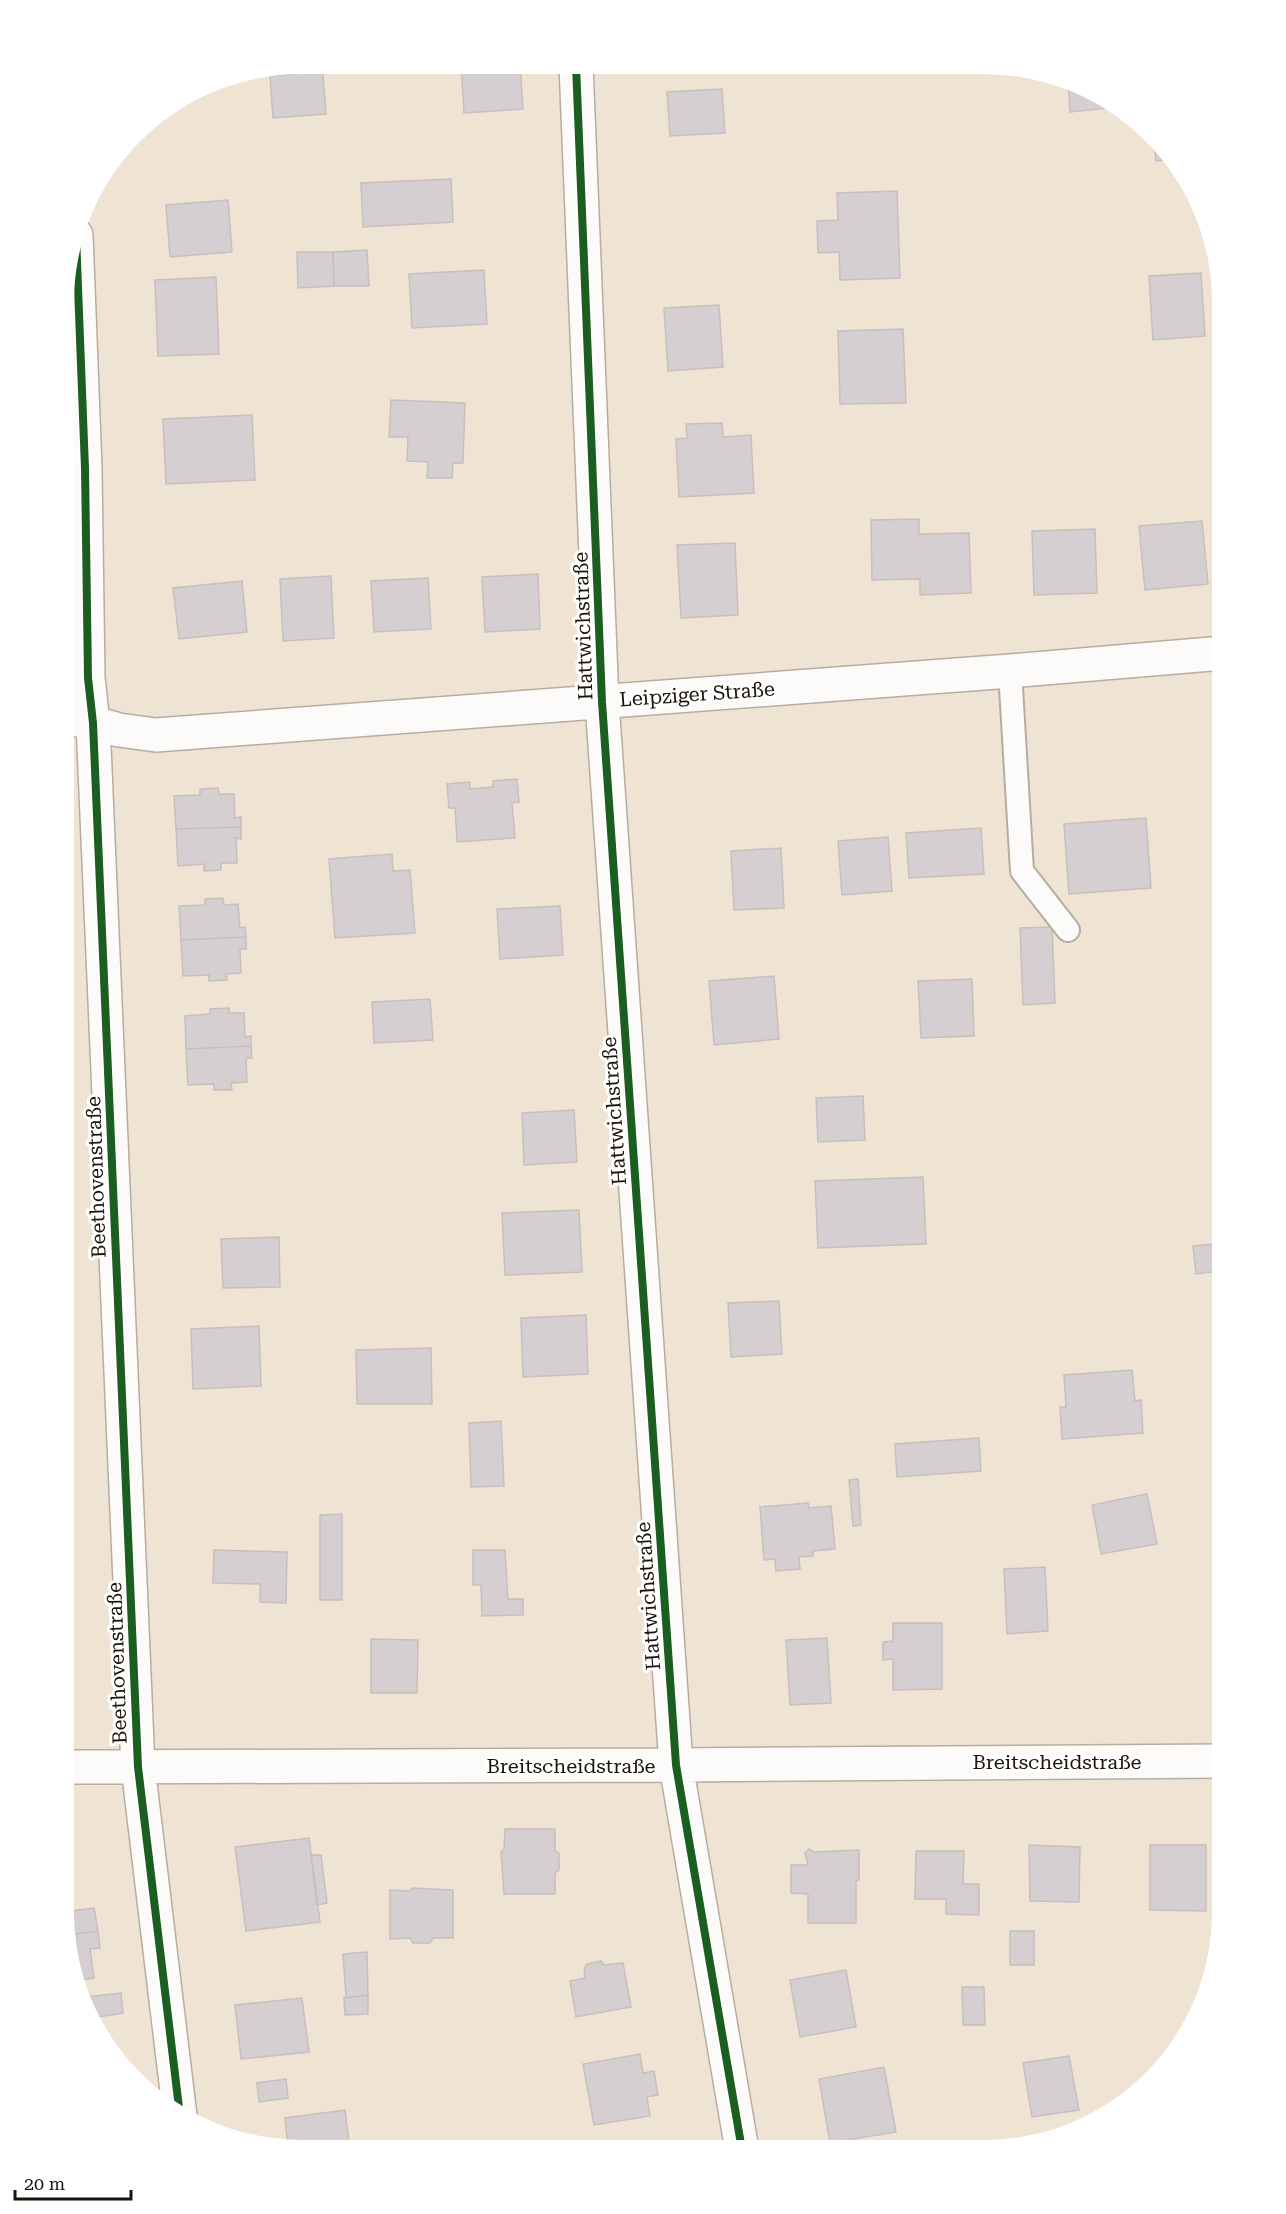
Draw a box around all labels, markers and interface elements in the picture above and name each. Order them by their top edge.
street label: Hattwichstraße [568,551,598,701]
street label: Leipziger Straße [618,677,776,711]
street label: Hattwichstraße [597,1036,631,1186]
street label: Beethovenstraße [81,1096,111,1258]
street label: Hattwichstraße [631,1521,665,1671]
street label: Beethovenstraße [102,1582,132,1744]
street label: Breitscheidstraße [972,1750,1142,1774]
street label: Breitscheidstraße [486,1754,656,1778]
scale bar [15,2163,130,2201]
text: 20 m [24,2173,65,2194]

